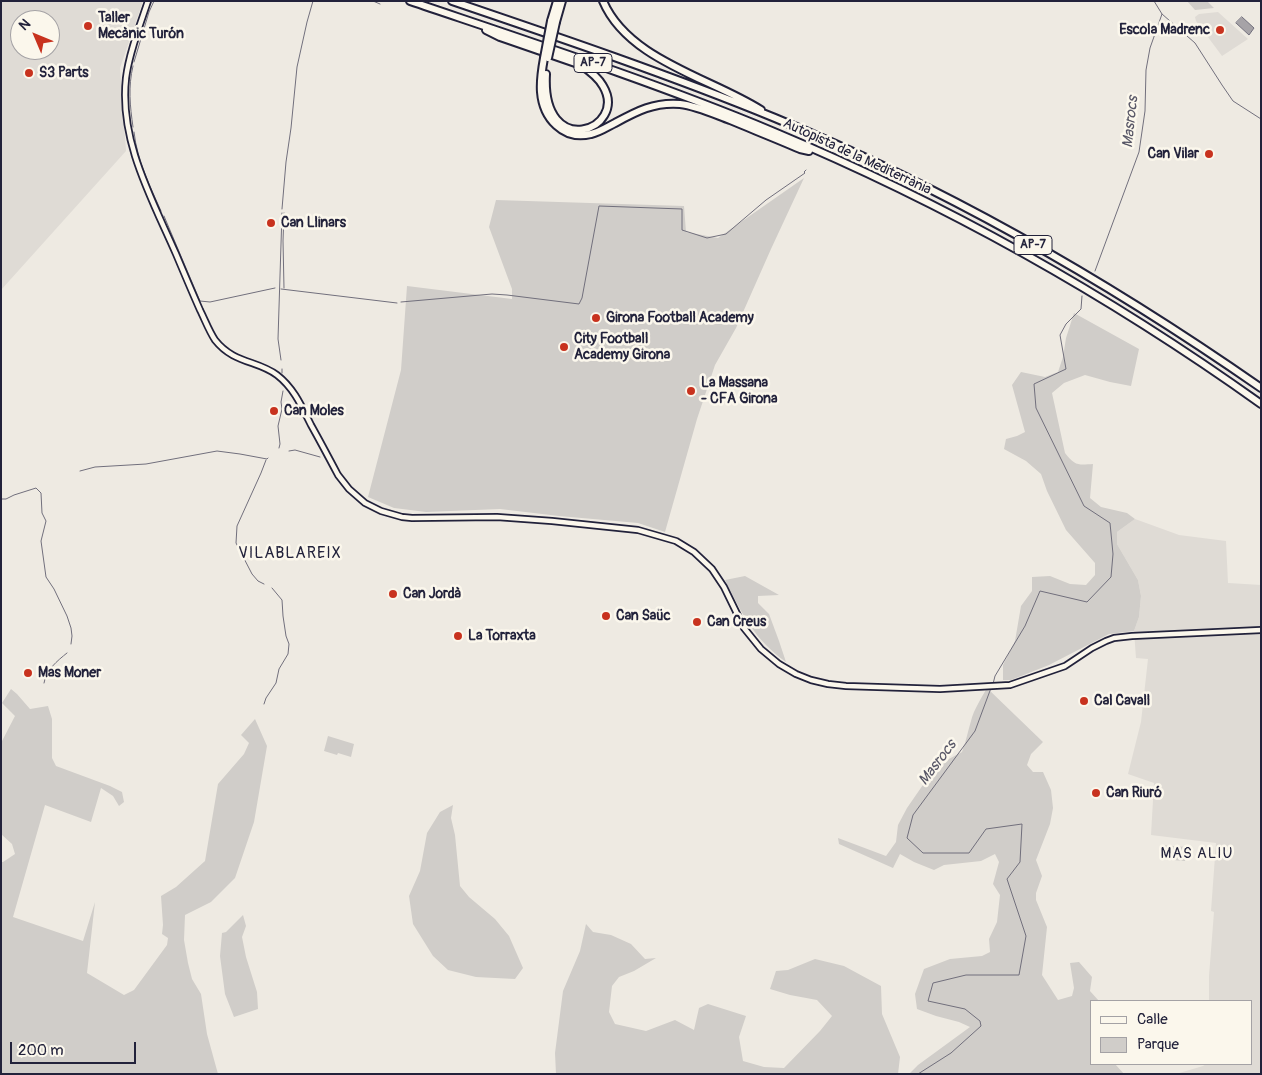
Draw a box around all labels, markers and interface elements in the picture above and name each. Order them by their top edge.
north arrow [10,10,60,60]
place label: Taller Mecànic Turón [98,10,184,42]
text: N [15,15,34,34]
marker: Taller Mecànic Turón [82,20,94,32]
place label: Escola Madrenc [1119,22,1210,38]
marker: Escola Madrenc [1214,24,1226,36]
road number: AP-7 [574,54,612,72]
place label: S3 Parts [39,65,89,81]
marker: S3 Parts [23,67,35,79]
water label: Masrocs [1119,95,1143,149]
street label: Autopista de la Mediterrània [780,115,934,199]
place label: Can Vilar [1148,146,1199,162]
marker: Can Vilar [1203,148,1215,160]
place label: Can Llinars [281,215,346,231]
marker: Can Llinars [265,217,277,229]
road number: AP-7 [1014,236,1052,254]
place label: Girona Football Academy [606,310,754,326]
marker: Girona Football Academy [590,312,602,324]
place label: City Football Academy Girona [574,331,670,364]
marker: City Football Academy Girona [558,341,570,353]
place label: La Massana - CFA Girona [701,375,777,408]
marker: La Massana - CFA Girona [685,385,697,397]
place label: Can Moles [284,403,344,419]
marker: Can Moles [268,405,280,417]
district label: VILABLAREIX [237,544,343,564]
place label: Can Jordà [403,586,461,602]
marker: Can Jordà [387,588,399,600]
place label: Can Saüc [616,608,671,624]
marker: Can Saüc [600,610,612,622]
place label: Can Creus [707,614,766,630]
marker: Can Creus [691,616,703,628]
place label: La Torraxta [468,628,536,644]
marker: La Torraxta [452,630,464,642]
place label: Mas Moner [38,665,101,681]
marker: Mas Moner [22,667,34,679]
place label: Cal Cavall [1094,693,1150,709]
marker: Cal Cavall [1078,695,1090,707]
water label: Masrocs [915,737,961,789]
place label: Can Riuró [1106,785,1162,801]
marker: Can Riuró [1090,787,1102,799]
district label: MAS ALIU [1160,845,1234,863]
legend [1090,1000,1252,1065]
text: Calle [1137,1010,1168,1029]
scale bar [12,1032,139,1064]
text: Parque [1137,1035,1179,1054]
text: 200 m [18,1041,63,1060]

